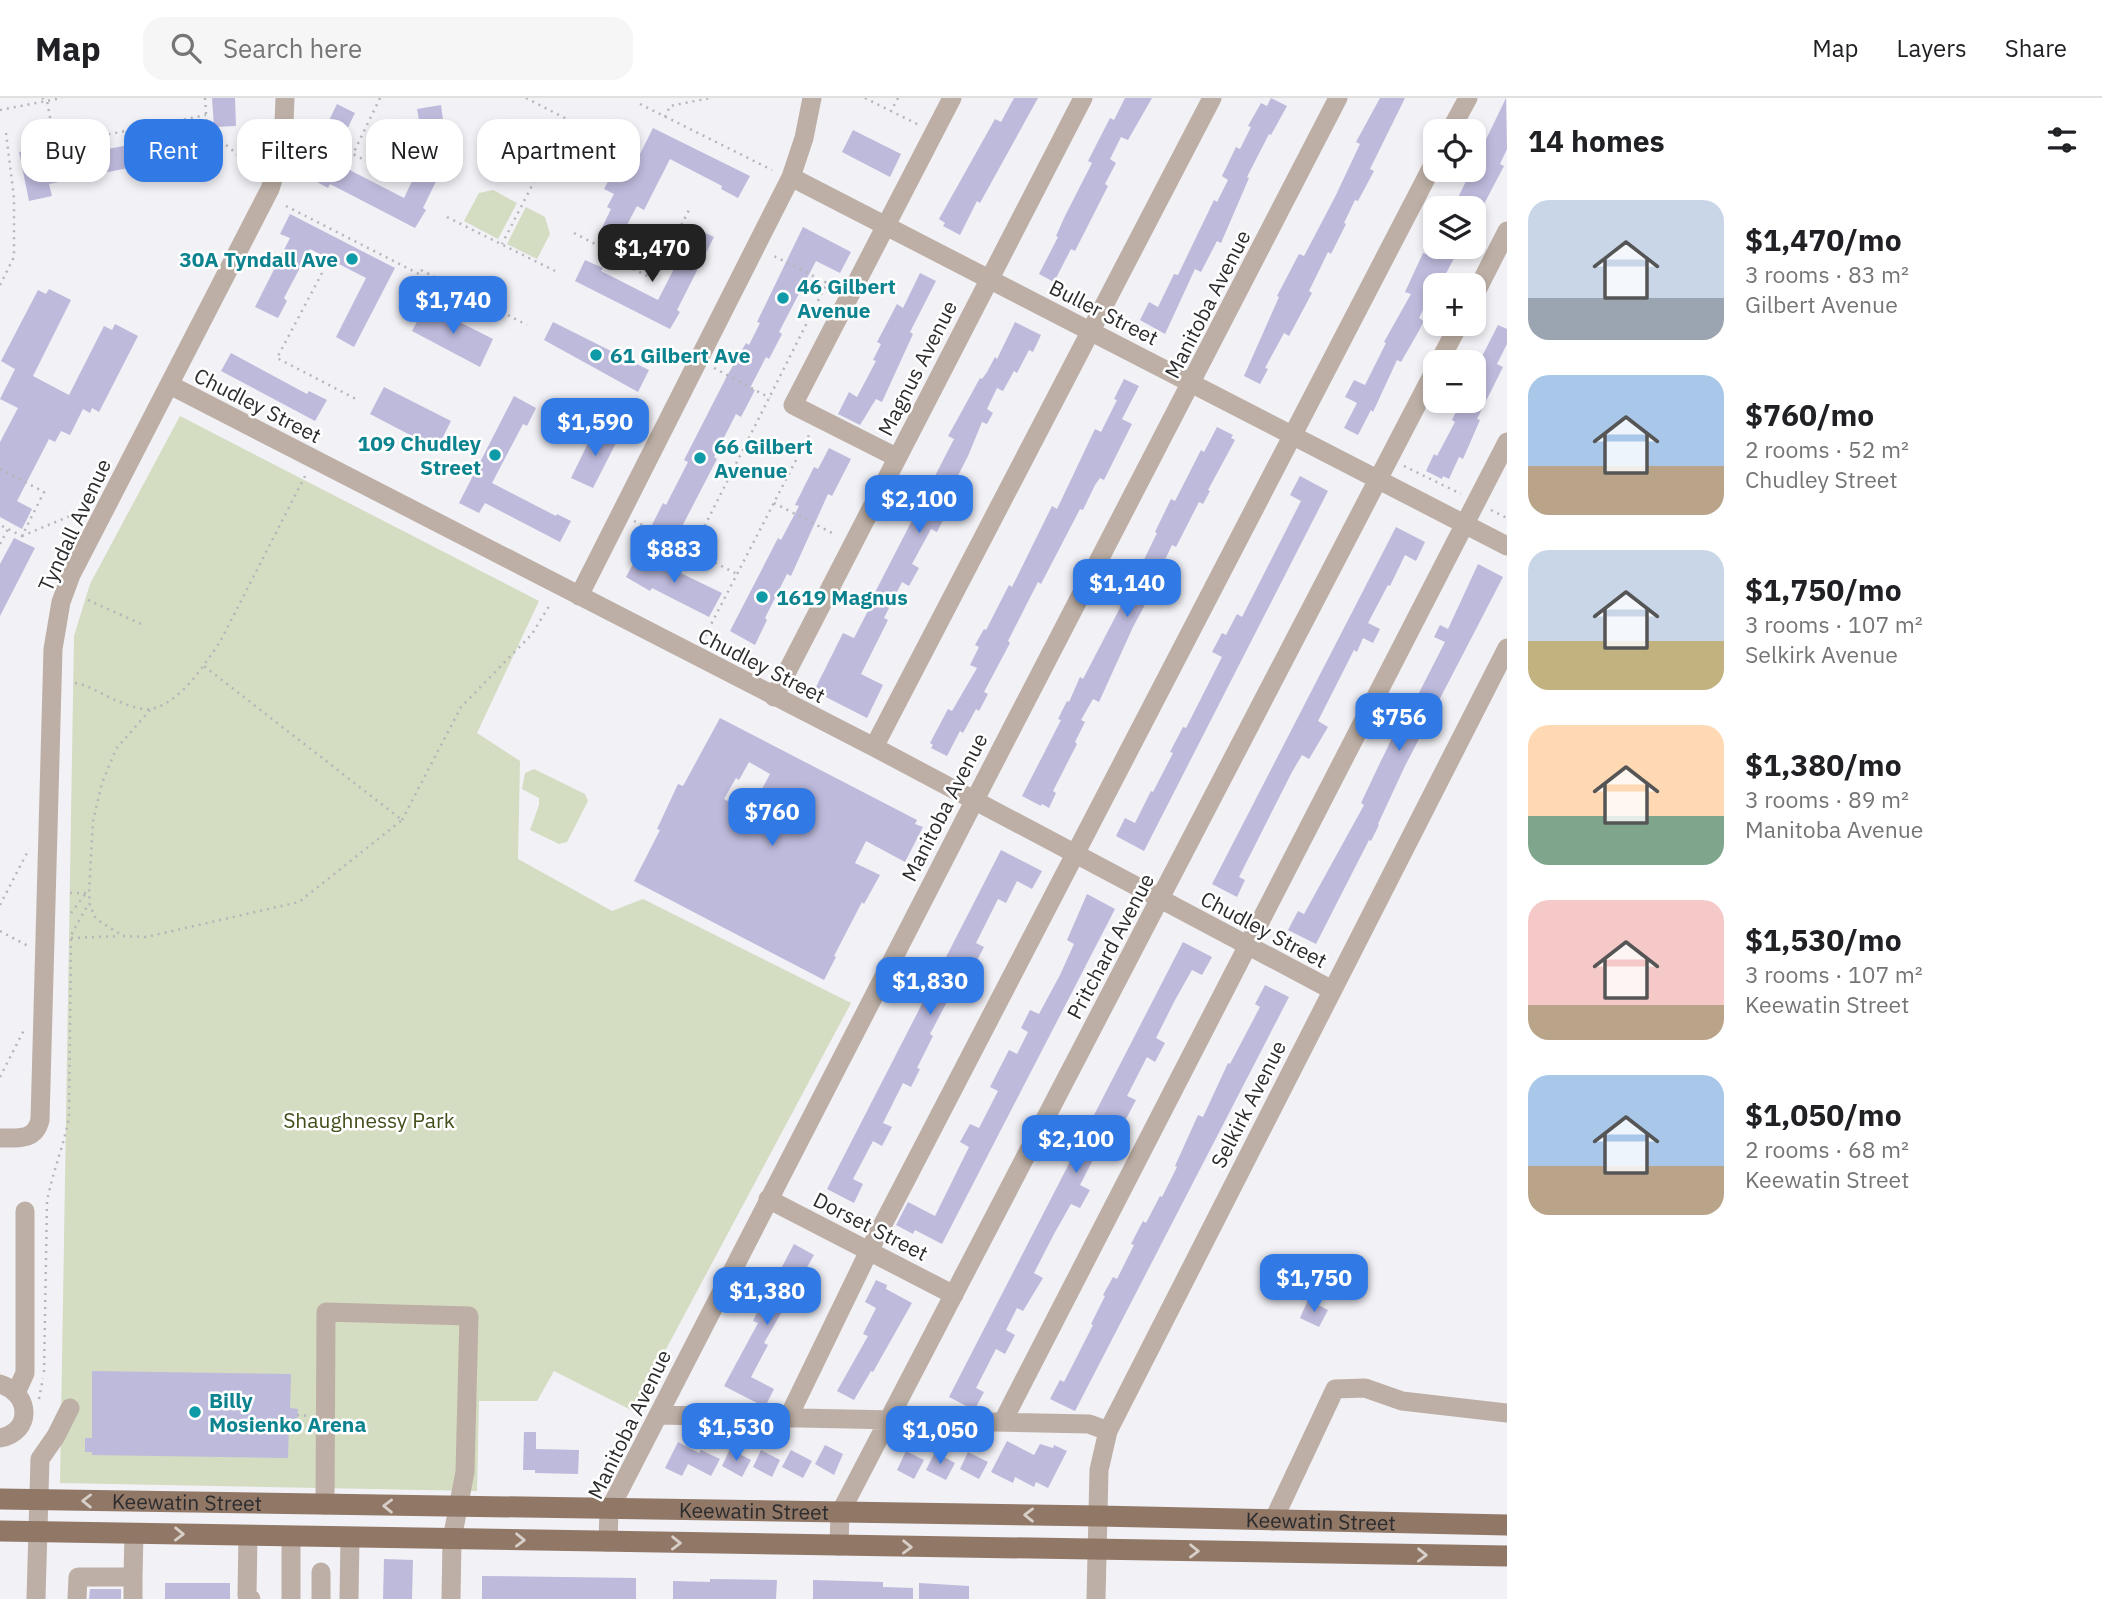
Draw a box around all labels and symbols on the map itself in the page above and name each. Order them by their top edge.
pin: $1,470 [595,225,709,284]
street label: Manitoba Avenue [1158,225,1256,383]
place label: 30A Tyndall Ave [179,245,338,273]
marker: 30A Tyndall Ave [344,251,360,267]
place label: 46 Gilbert Avenue [797,272,896,324]
street label: Buller Street [1045,273,1163,351]
pin: $1,740 [396,276,510,336]
marker: 46 Gilbert Avenue [775,290,791,306]
street label: Magnus Avenue [871,295,963,441]
place label: 61 Gilbert Ave [610,341,751,369]
marker: 61 Gilbert Ave [588,347,604,363]
street label: Chudley Street [190,361,326,449]
pin: $1,590 [538,398,652,458]
place label: 109 Chudley Street [358,429,482,481]
place label: 66 Gilbert Avenue [714,432,813,484]
marker: 109 Chudley Street [487,447,503,463]
marker: 66 Gilbert Avenue [692,450,708,466]
street label: Tyndall Avenue [31,454,117,596]
pin: $2,100 [862,476,976,535]
pin: $883 [633,526,715,585]
pin: $1,140 [1070,560,1184,619]
place label: 1619 Magnus [776,583,908,611]
marker: 1619 Magnus [754,589,770,605]
street label: Chudley Street [694,621,830,709]
pin: $756 [1358,694,1440,753]
street label: Manitoba Avenue [895,728,993,886]
pin: $760 [731,788,813,848]
street label: Pritchard Avenue [1060,868,1160,1024]
street label: Chudley Street [1196,884,1332,974]
pin: $1,830 [873,958,987,1017]
street label: Selkirk Avenue [1204,1035,1292,1173]
park label: Shaughnessy Park [283,1106,455,1134]
pin: $2,100 [1019,1116,1133,1175]
street label: Dorset Street [809,1185,933,1267]
pin: $1,750 [1257,1254,1371,1314]
pin: $1,380 [710,1268,824,1327]
street label: Manitoba Avenue [581,1345,677,1503]
place label: Billy Mosienko Arena [209,1386,366,1438]
marker: Billy Mosienko Arena [187,1404,203,1420]
pin: $1,530 [679,1404,793,1463]
pin: $1,050 [883,1406,997,1466]
street label: Keewatin Street [112,1487,262,1517]
one-way arrow [82,1493,93,1508]
street label: Keewatin Street [679,1496,829,1526]
one-way arrow [383,1498,393,1514]
street label: Keewatin Street [1245,1505,1396,1537]
one-way arrow [1024,1507,1034,1523]
one-way arrow [174,1526,185,1542]
one-way arrow [515,1532,526,1548]
one-way arrow [672,1535,682,1551]
one-way arrow [903,1539,913,1555]
one-way arrow [1189,1543,1200,1559]
one-way arrow [1417,1547,1427,1563]

